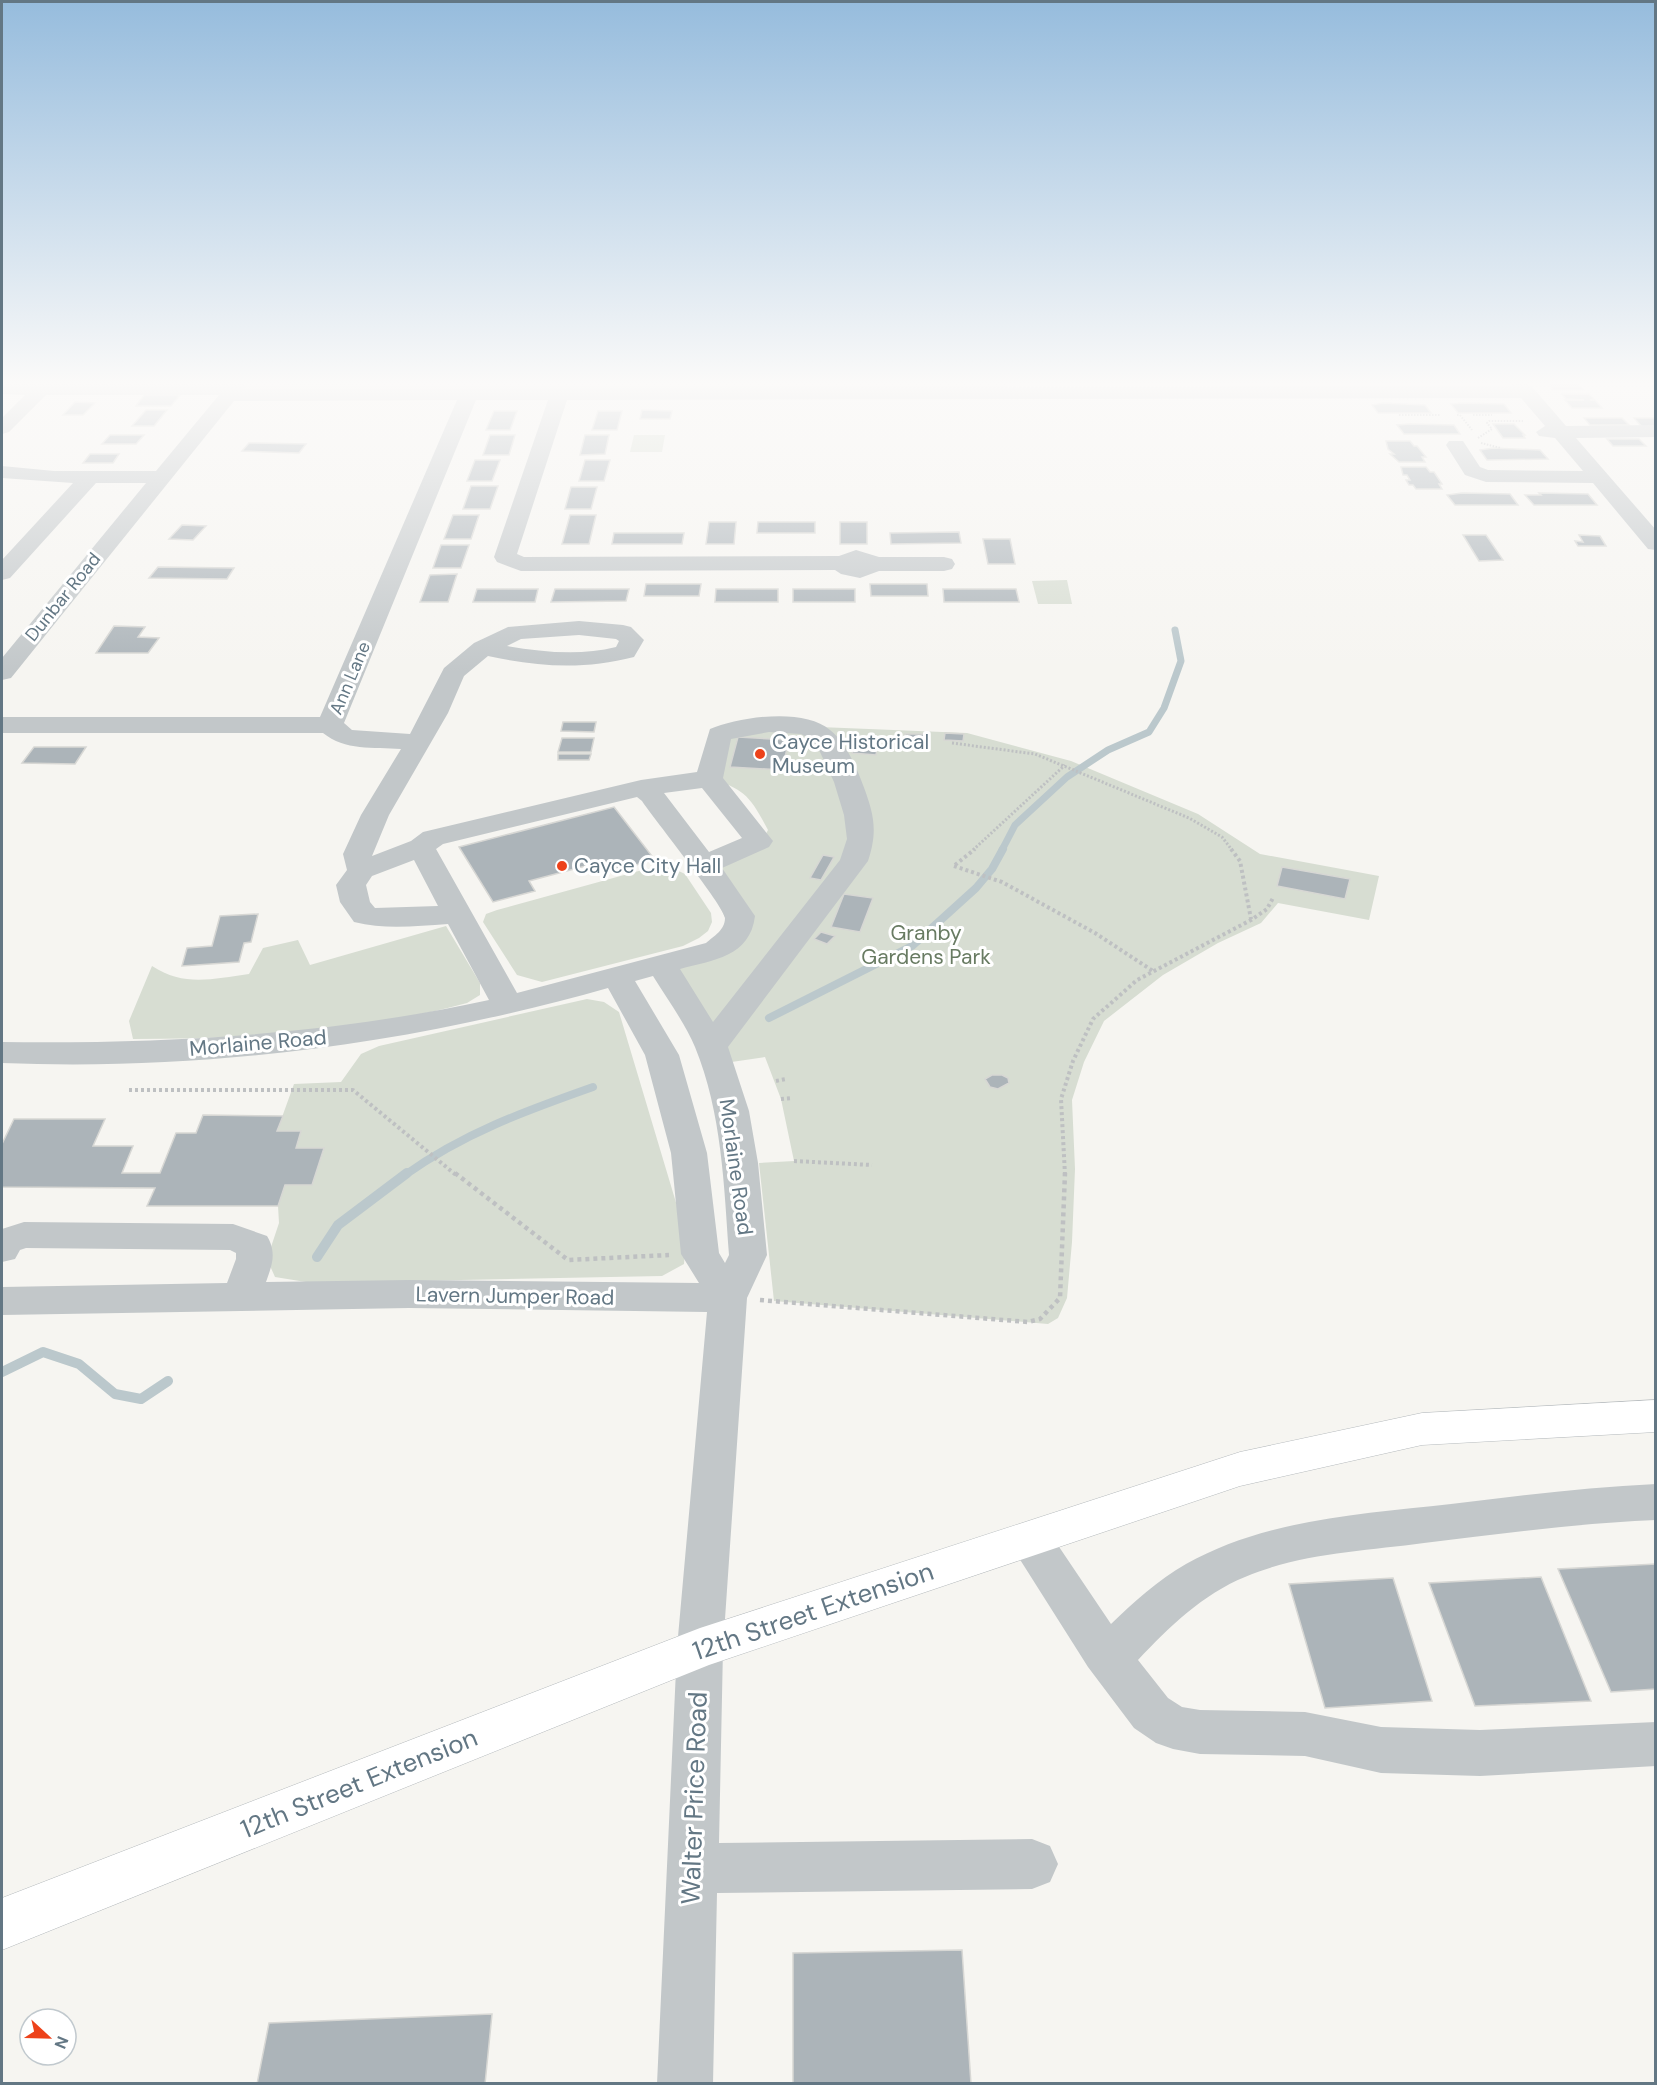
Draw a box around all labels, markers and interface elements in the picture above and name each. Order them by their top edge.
street label: Dunbar Road [20,548,106,646]
street label: Ann Lane [324,638,376,718]
place label: Cayce Historical Museum [772,728,929,780]
marker: Cayce Historical Museum [753,747,767,761]
place label: Cayce City Hall [574,852,721,880]
marker: Cayce City Hall [555,859,569,873]
park label: Granby Gardens Park [861,919,991,971]
street label: Morlaine Road [188,1023,328,1063]
street label: Morlaine Road [713,1097,759,1237]
street label: Lavern Jumper Road [415,1280,615,1312]
street label: 12th Street Extension [688,1554,938,1668]
street label: Walter Price Road [673,1691,715,1905]
street label: 12th Street Extension [236,1720,482,1846]
north arrow [18,2007,78,2067]
text: N [50,2033,73,2052]

